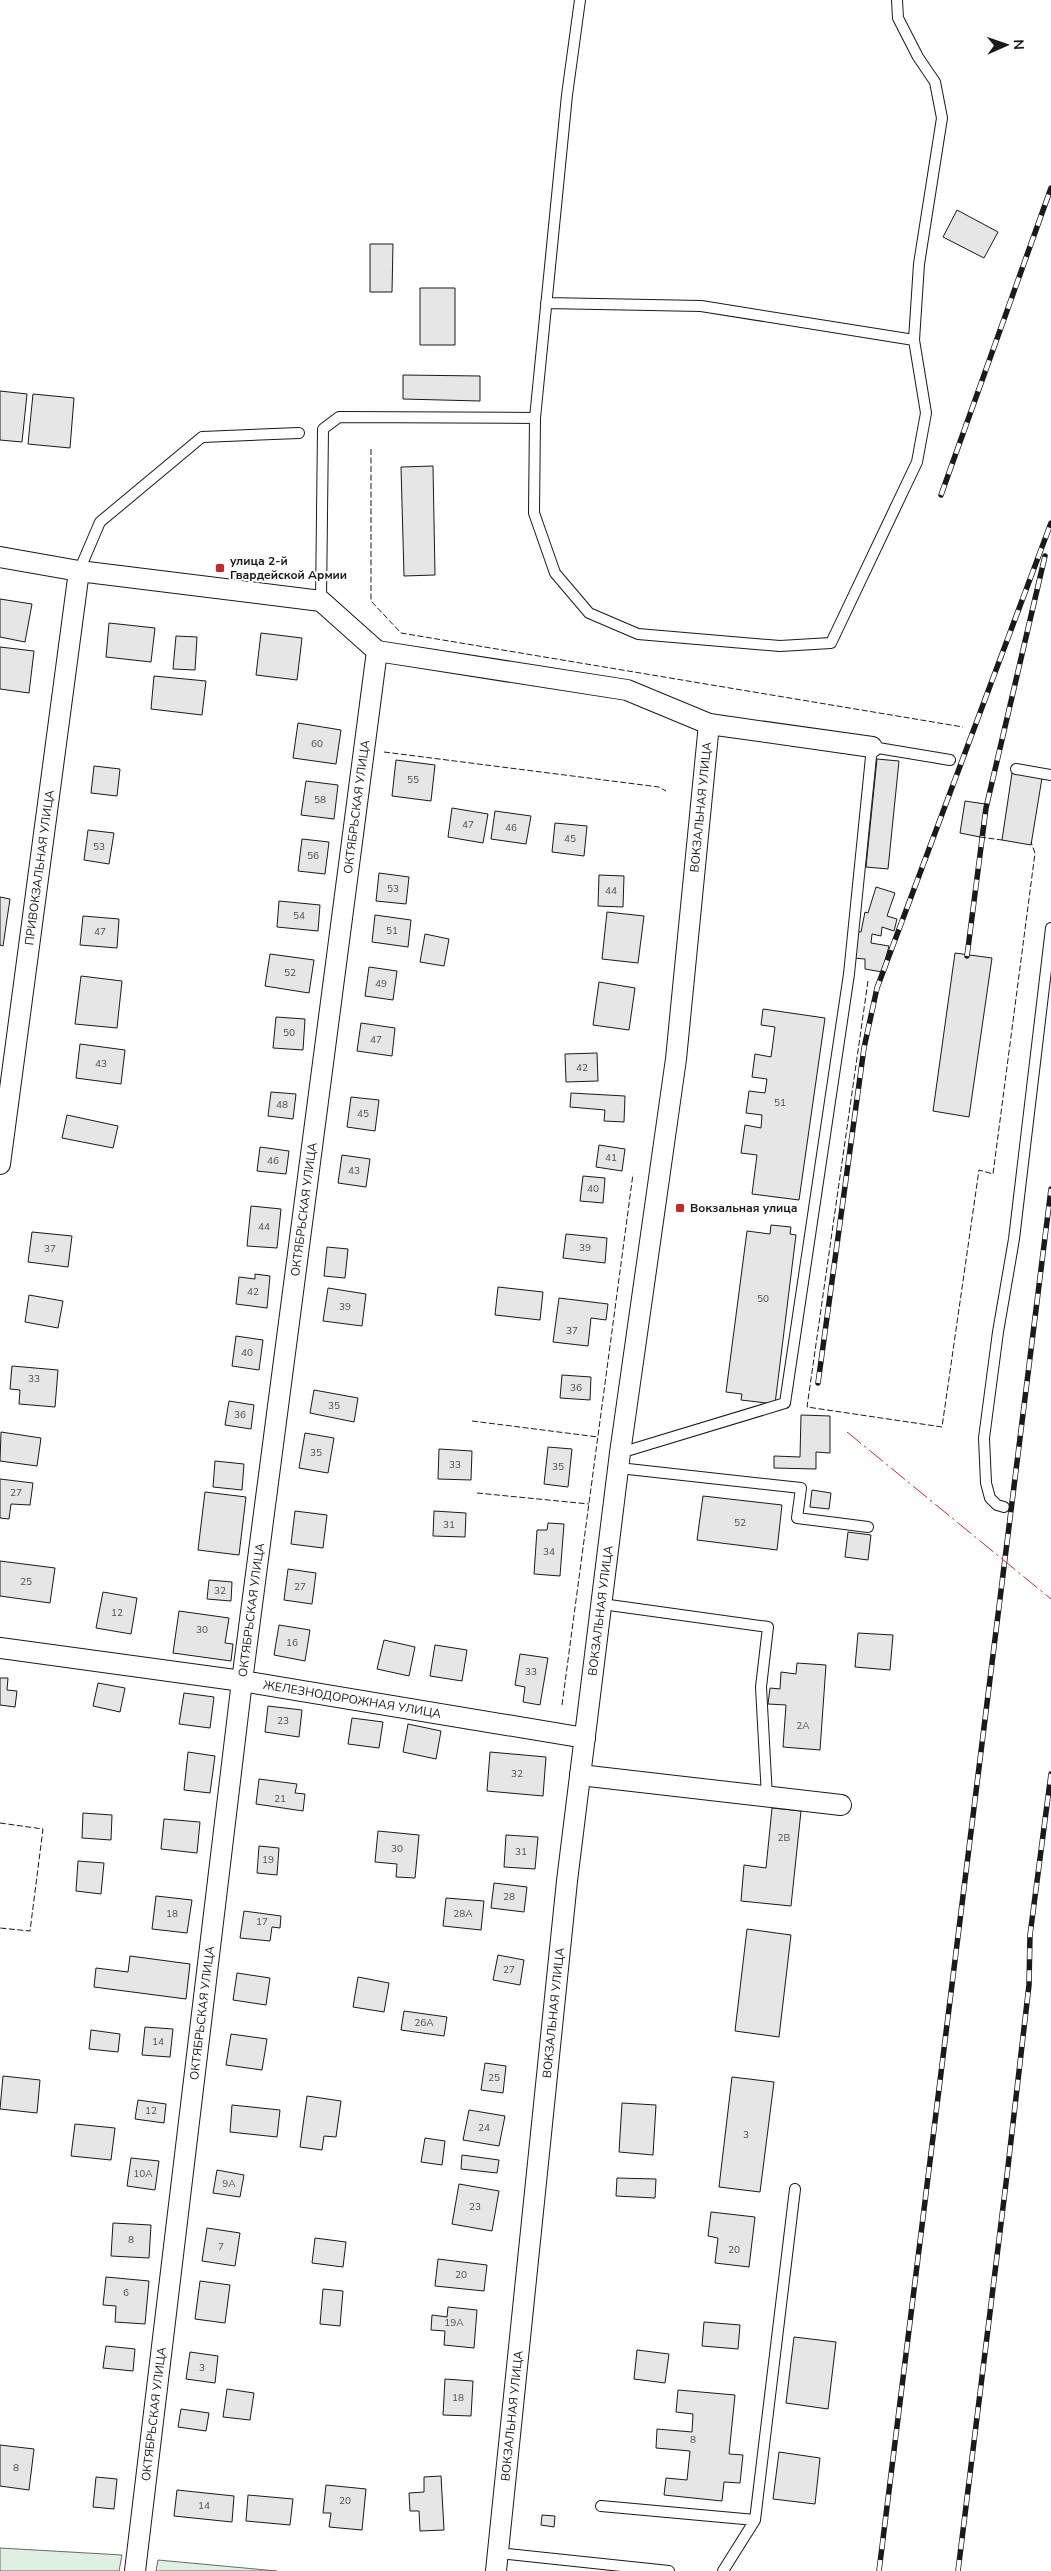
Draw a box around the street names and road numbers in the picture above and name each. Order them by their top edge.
street label: ОКТЯБРЬСКАЯ УЛИЦА [340,739,373,875]
street label: ВОКЗАЛЬНАЯ УЛИЦА [686,741,715,873]
street label: ПРИВОКЗАЛЬНАЯ УЛИЦА [21,789,58,946]
street label: ОКТЯБРЬСКАЯ УЛИЦА [287,1141,321,1277]
street label: ОКТЯБРЬСКАЯ УЛИЦА [235,1542,268,1678]
street label: ВОКЗАЛЬНАЯ УЛИЦА [584,1544,617,1677]
street label: ЖЕЛЕЗНОДОРОЖНАЯ УЛИЦА [262,1677,443,1722]
street label: ОКТЯБРЬСКАЯ УЛИЦА [186,1945,218,2081]
street label: ВОКЗАЛЬНАЯ УЛИЦА [539,1947,568,2079]
street label: ОКТЯБРЬСКАЯ УЛИЦА [138,2346,170,2482]
street label: ВОКЗАЛЬНАЯ УЛИЦА [497,2350,527,2482]

